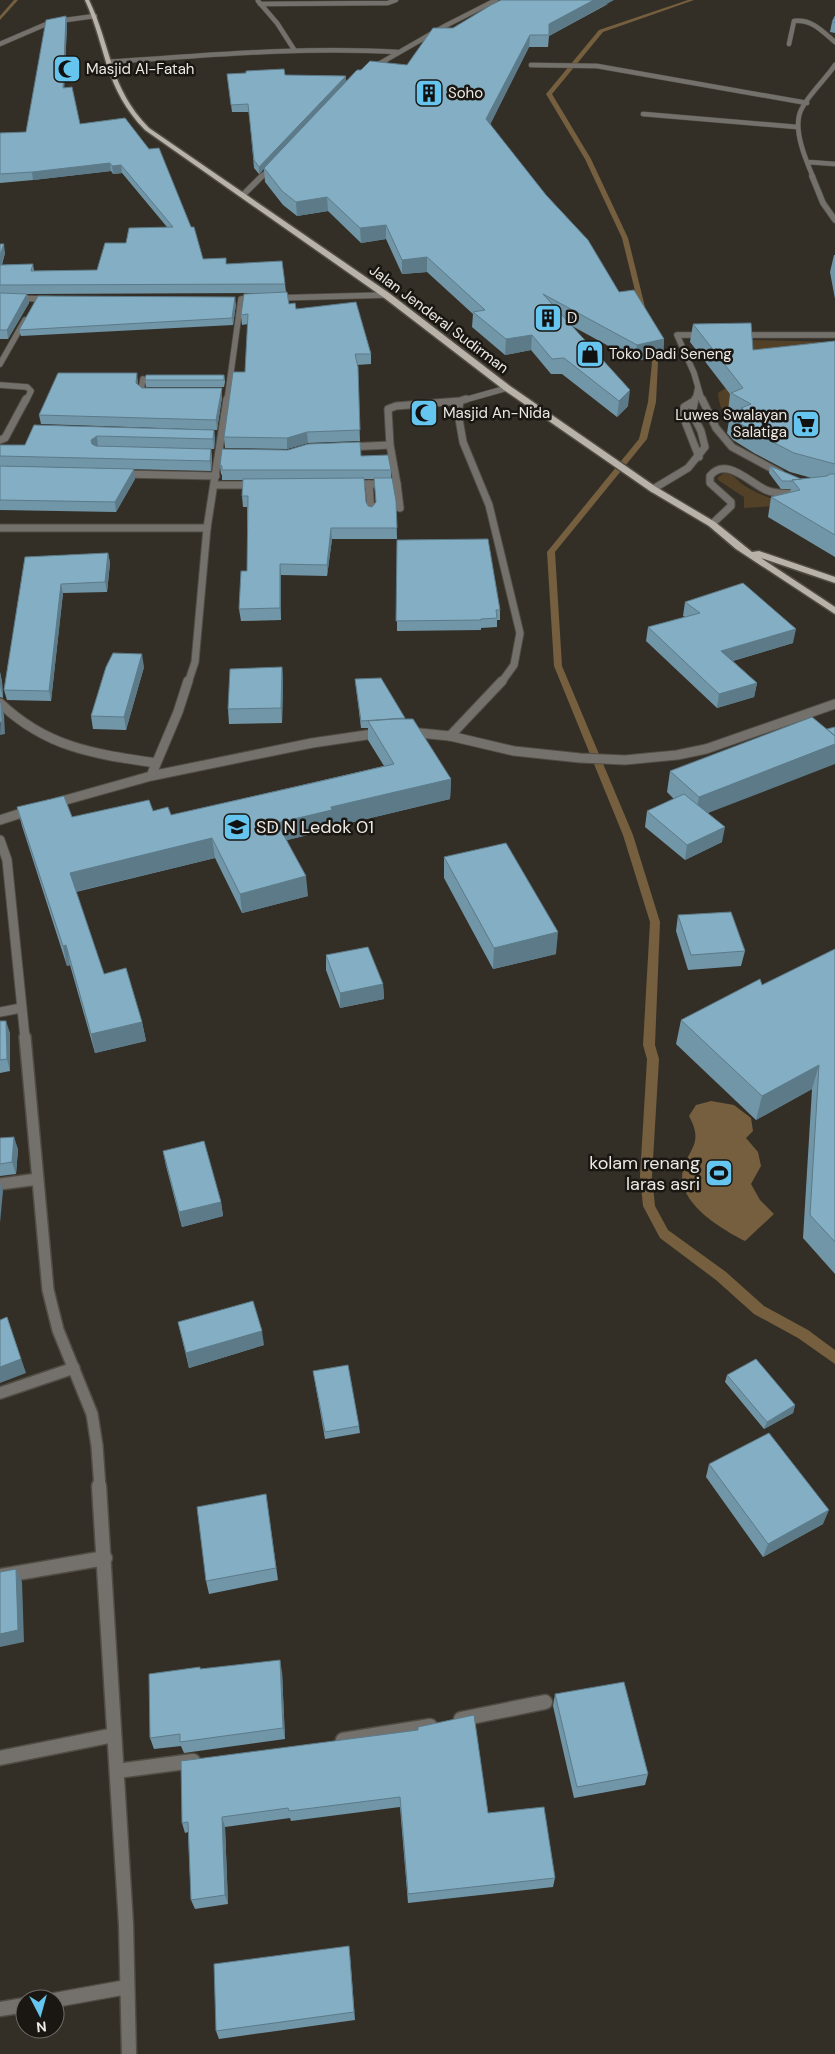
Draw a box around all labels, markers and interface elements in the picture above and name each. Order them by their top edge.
mosque icon: Masjid Al-Fatah [52,54,82,84]
place label: Masjid Al-Fatah [86,59,195,79]
building icon: Soho [414,78,444,108]
place label: Soho [448,83,483,103]
street label: Jalan Jenderal Sudirman [365,260,513,378]
building icon: D [533,303,563,333]
place label: D [567,308,577,328]
shop icon: Toko Dadi Seneng [575,339,605,369]
place label: Toko Dadi Seneng [609,344,732,364]
mosque icon: Masjid An-Nida [409,398,439,428]
place label: Masjid An-Nida [443,403,550,423]
place label: Luwes Swalayan Salatiga [675,405,787,442]
supermarket icon: Luwes Swalayan Salatiga [791,409,821,439]
school or university icon: SD N Ledok 01 [222,812,252,842]
place label: SD N Ledok 01 [256,815,374,839]
place label: kolam renang laras asri [589,1151,700,1196]
sports icon: kolam renang laras asri [704,1158,734,1188]
north arrow [15,1989,65,2039]
text: N [35,2017,47,2036]

